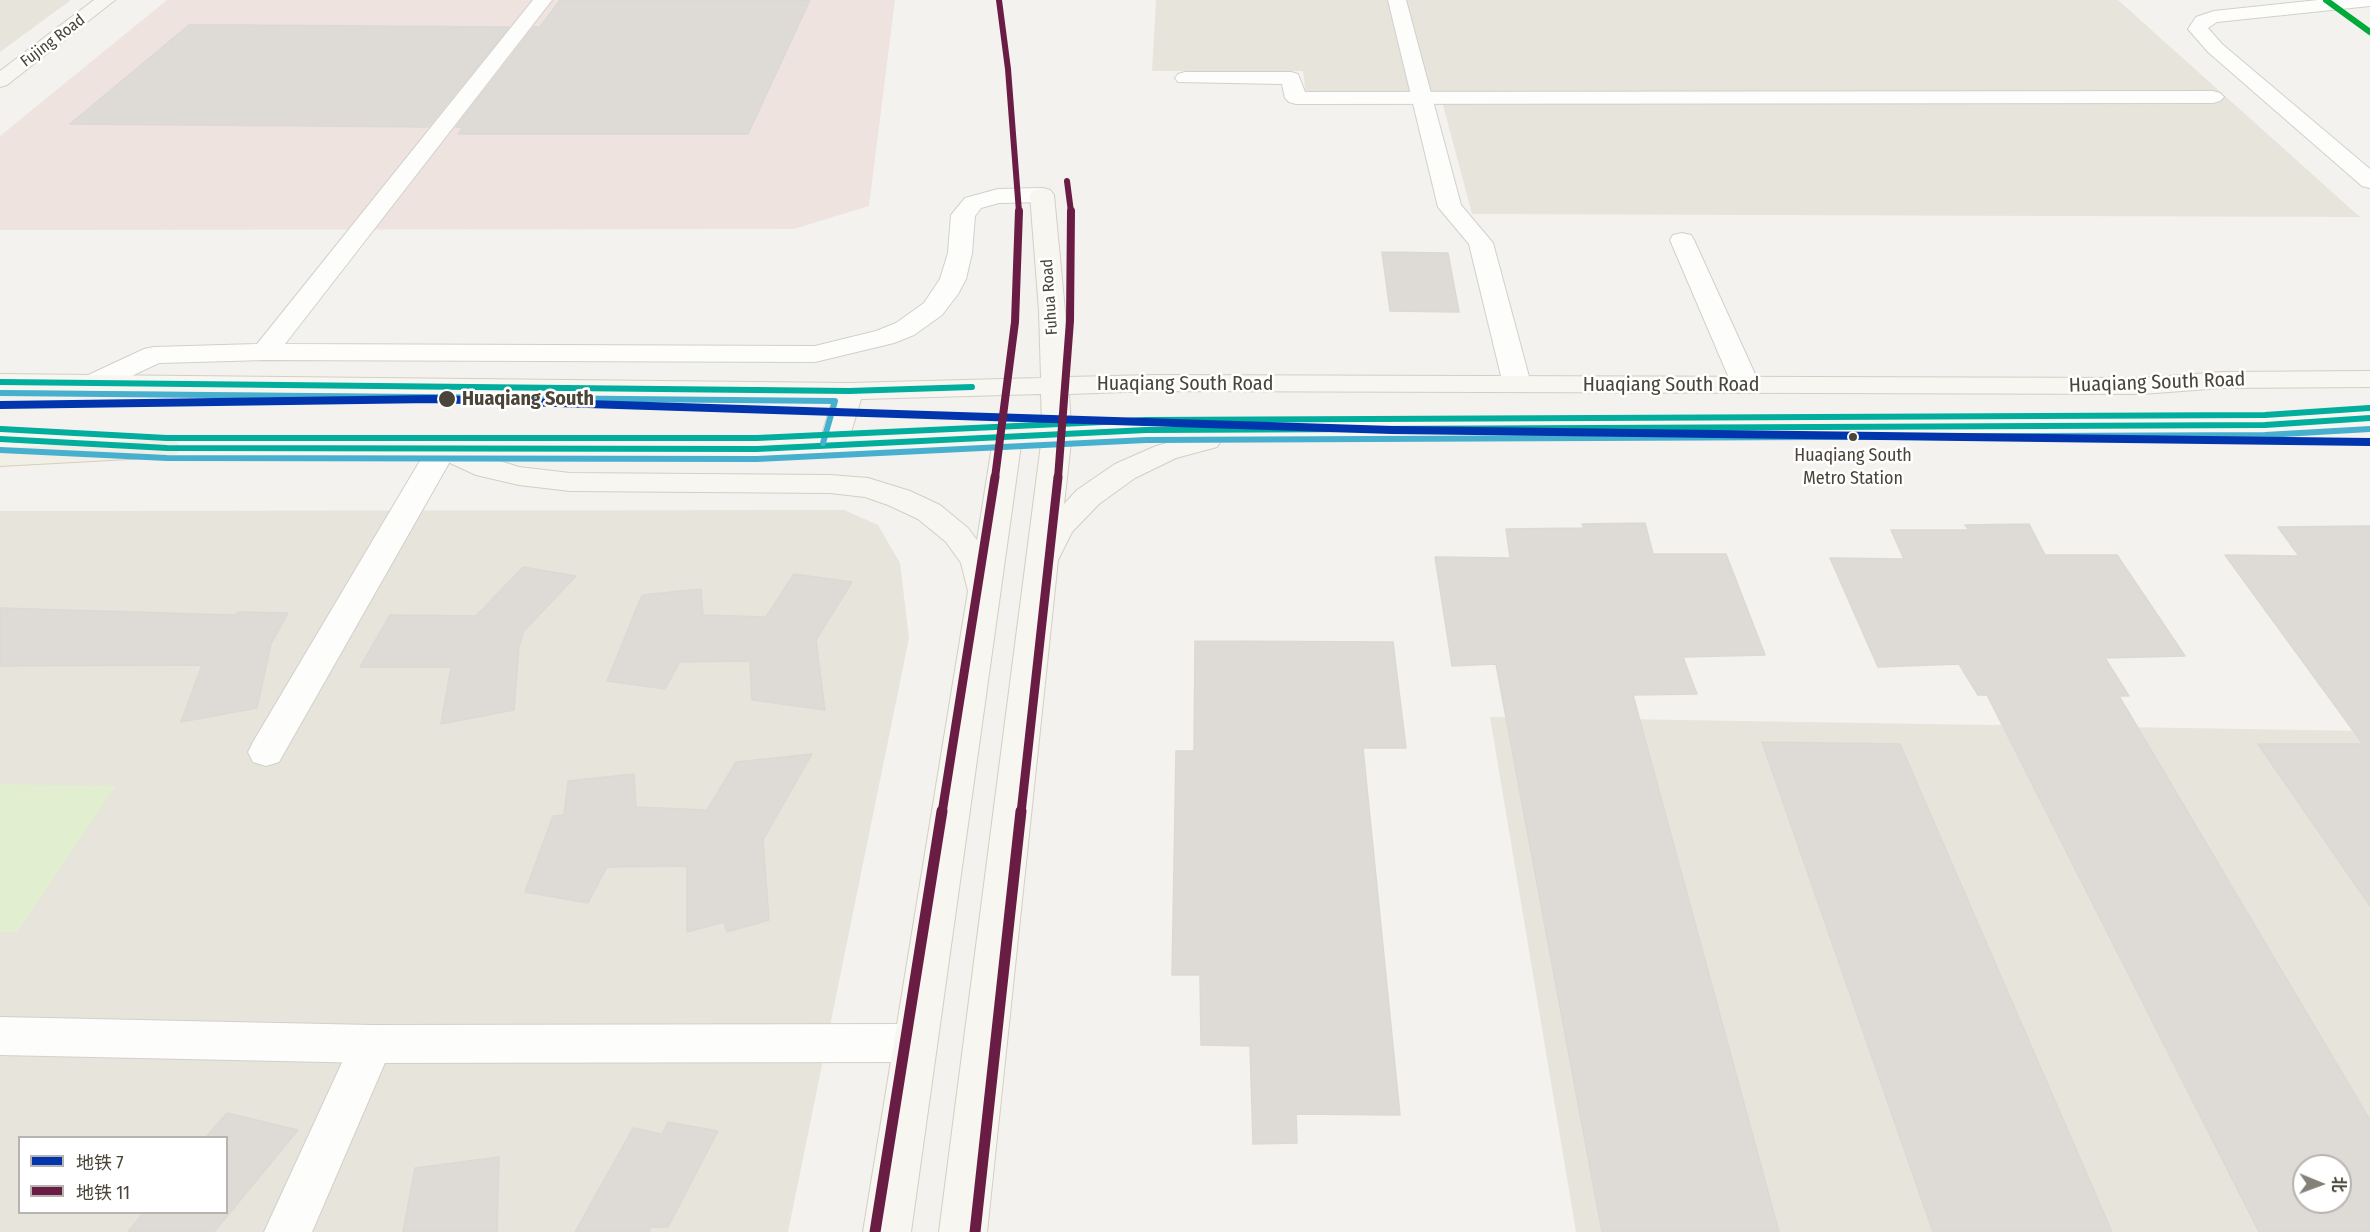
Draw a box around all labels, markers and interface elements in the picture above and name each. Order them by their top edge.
street label: Fujing Road [17,11,89,71]
street label: Fuhua Road [1038,258,1062,336]
street label: Huaqiang South Road [2068,368,2246,398]
street label: Huaqiang South Road [1097,372,1273,396]
street label: Huaqiang South Road [1583,373,1759,397]
place label: Huaqiang South [462,387,594,411]
marker: Huaqiang South [437,389,457,409]
marker: Huaqiang South Metro Station [1847,431,1859,443]
place label: Huaqiang South Metro Station [1794,445,1912,488]
legend [18,1136,228,1214]
text: 地铁 7 [76,1152,124,1174]
north arrow [2292,1154,2352,1214]
text: 北 [2329,1176,2348,1192]
text: 地铁 11 [76,1182,130,1204]

